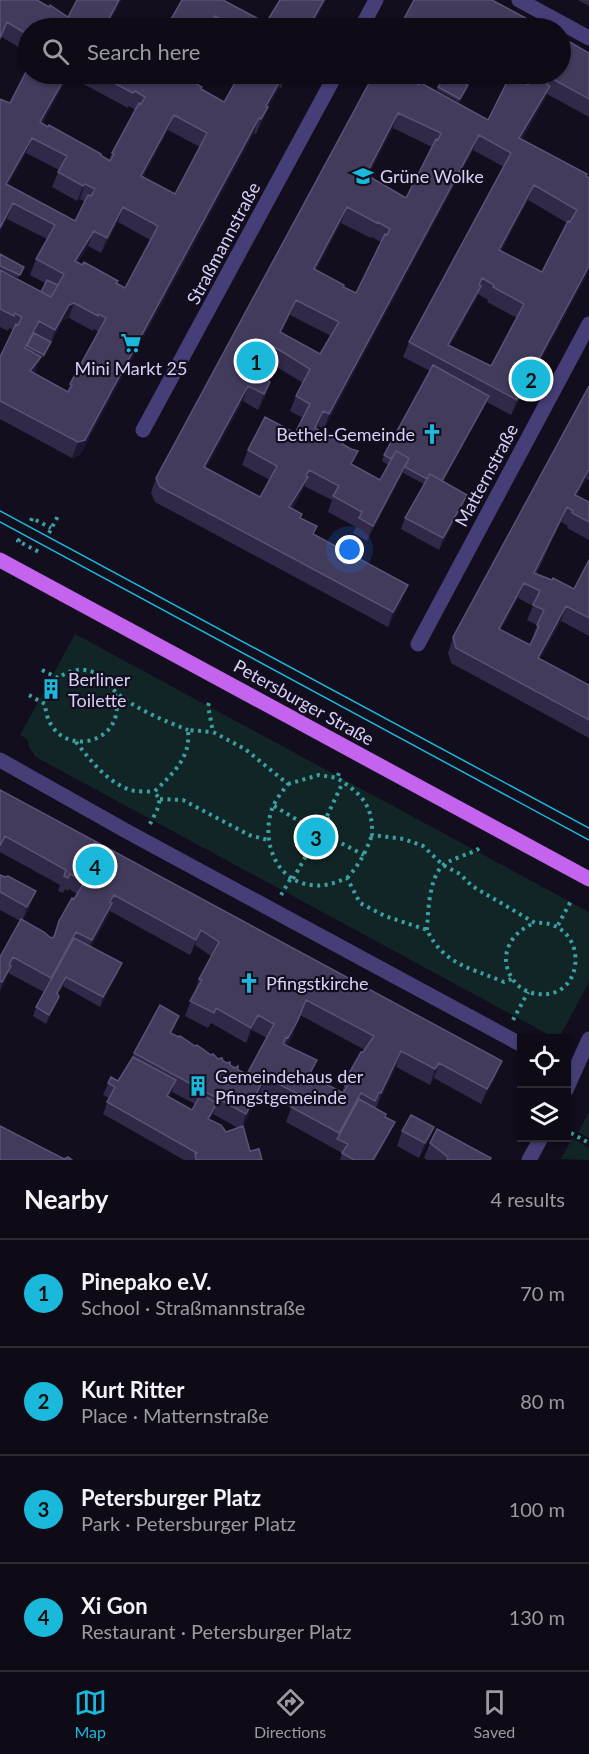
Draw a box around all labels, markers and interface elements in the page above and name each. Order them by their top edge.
search box [18,18,571,84]
icon: search [39,35,72,68]
text: Search here [87,38,200,65]
school or university icon: Grüne Wolke [351,164,375,188]
place label: Grüne Wolke [380,165,484,187]
street label: Straßmannstraße [182,178,264,308]
supermarket icon: Mini Markt 25 [119,331,143,355]
pin: 1 [236,338,276,384]
pin: 2 [512,356,550,401]
place label: Mini Markt 25 [75,357,187,379]
street label: Matternstraße [450,420,522,530]
church icon: Bethel-Gemeinde [420,422,444,446]
place label: Bethel-Gemeinde [276,423,415,445]
your location [335,535,364,564]
street label: Petersburger Straße [230,654,378,750]
place label: Berliner Toilette [68,668,131,711]
building icon: Berliner Toilette [39,677,63,701]
pin: 3 [296,814,336,860]
pin: 4 [76,844,115,888]
church icon: Pfingstkirche [237,971,261,995]
place label: Pfingstkirche [266,972,369,994]
map controls [517,1034,571,1142]
button: locate [517,1034,571,1088]
place label: Gemeindehaus der Pfingstgemeinde [215,1065,364,1108]
building icon: Gemeindehaus der Pfingstgemeinde [186,1074,210,1098]
button: layers [517,1088,571,1142]
text: Nearby [24,1183,109,1215]
text: 4 results [490,1187,565,1211]
text: Pinepako e.V. [81,1268,212,1295]
text: 1 [38,1281,49,1305]
text: 70 m [520,1281,565,1305]
text: School · Straßmannstraße [81,1295,305,1319]
text: Kurt Ritter [81,1376,185,1403]
text: 2 [38,1389,49,1413]
text: 80 m [520,1389,565,1413]
text: Place · Matternstraße [81,1403,269,1427]
text: Petersburger Platz [81,1484,261,1511]
text: 3 [38,1497,49,1521]
text: 100 m [509,1497,565,1521]
text: Park · Petersburger Platz [81,1511,296,1535]
text: Xi Gon [81,1592,148,1619]
text: 4 [38,1605,49,1629]
text: 130 m [509,1605,565,1629]
text: Restaurant · Petersburger Platz [81,1619,351,1643]
tab: Map [74,1686,107,1741]
tab: Directions [254,1686,326,1741]
tab: Saved [474,1686,515,1741]

